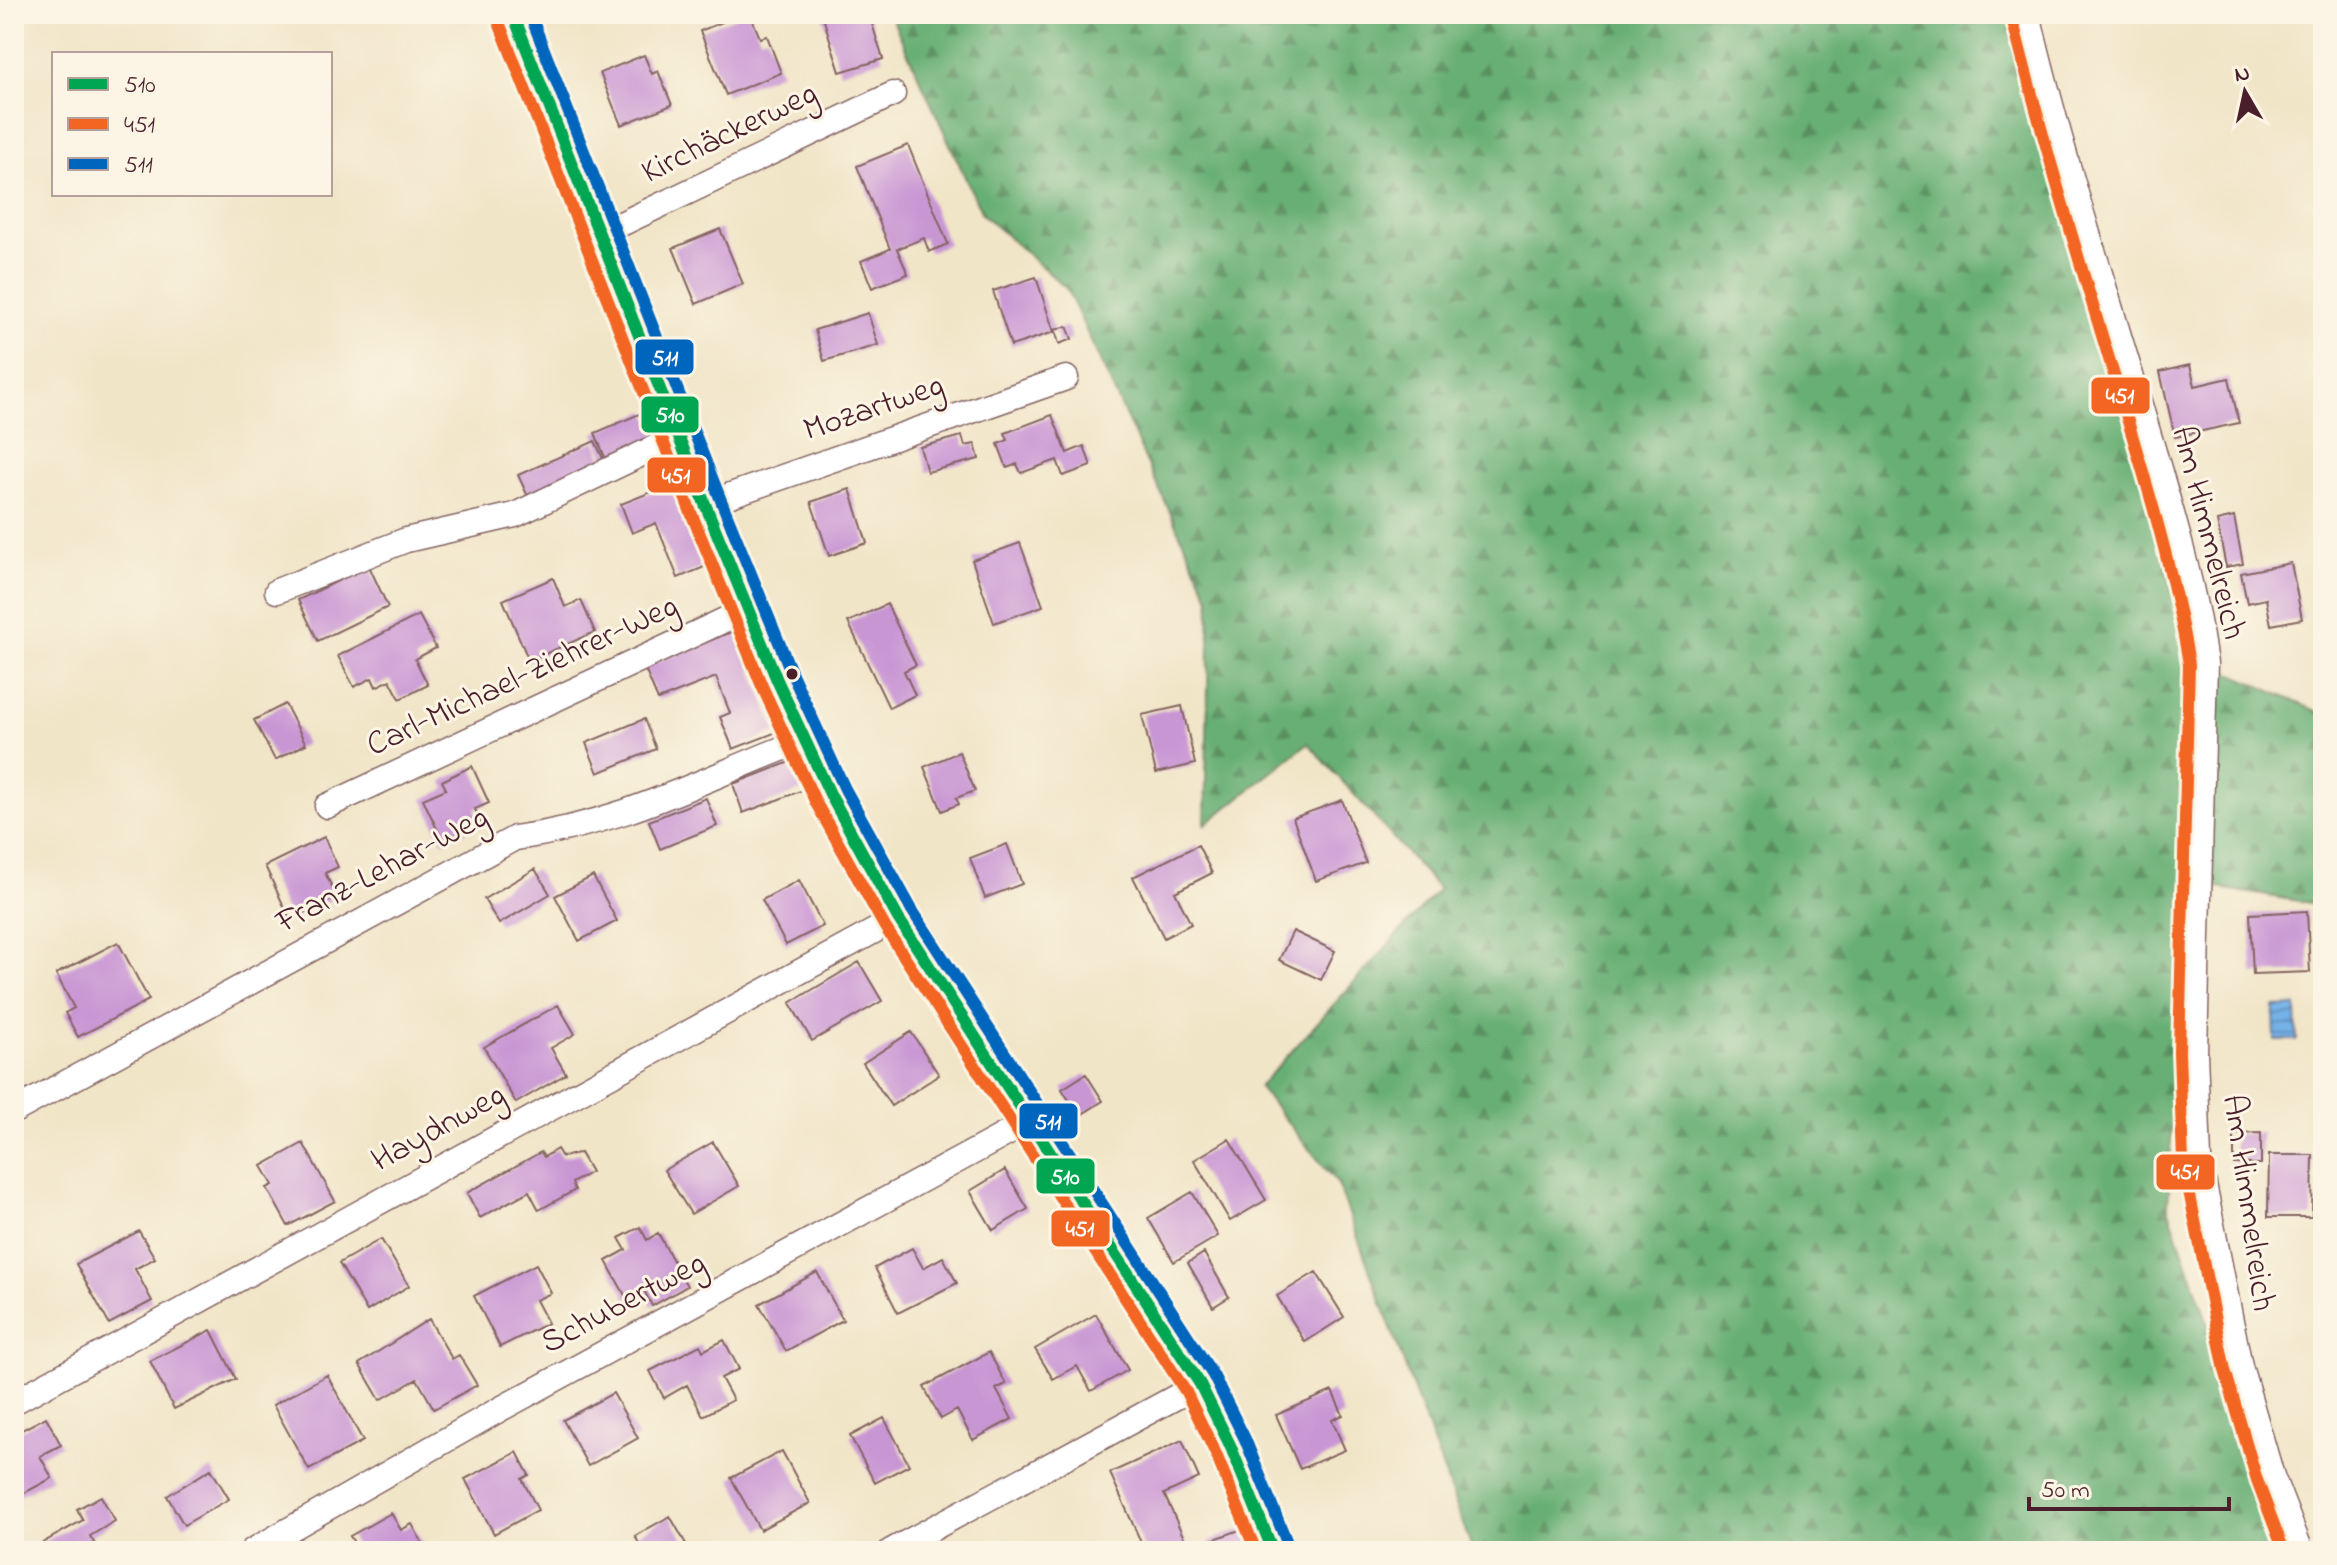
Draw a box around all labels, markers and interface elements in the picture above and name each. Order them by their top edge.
legend [52,52,332,196]
north arrow [2205,52,2285,132]
text: N [2232,58,2252,92]
text: 510 [124,69,156,104]
street label: Kirchäckerweg [634,70,826,198]
text: 451 [124,109,156,144]
text: 511 [124,149,153,184]
line badge: 511 [634,338,695,376]
text: 511 [652,344,678,376]
street label: Mozartweg [797,362,951,456]
line badge: 451 [2090,376,2151,415]
text: 451 [2106,382,2134,414]
line badge: 510 [640,395,700,434]
text: 510 [655,401,685,433]
street label: Am Himmelreich [2156,421,2258,645]
line badge: 451 [646,456,707,494]
text: 451 [662,462,690,494]
street label: Carl-Michael-Ziehrer-Weg [359,583,687,771]
unlabelled marker [784,666,800,682]
street label: Franz-Lehar-Weg [267,794,498,949]
street label: Haydnweg [363,1072,515,1186]
street label: Am Himmelreich [2207,1091,2287,1315]
line badge: 511 [1018,1102,1079,1140]
text: 511 [1035,1108,1061,1140]
line badge: 451 [2155,1153,2216,1191]
line badge: 510 [1035,1157,1096,1195]
text: 451 [2171,1158,2199,1190]
text: 510 [1050,1163,1080,1195]
line badge: 451 [1050,1209,1111,1248]
text: 451 [1066,1215,1094,1247]
street label: Schubertweg [533,1240,715,1368]
scale bar [2029,1461,2229,1511]
text: 50 m [2041,1474,2090,1509]

